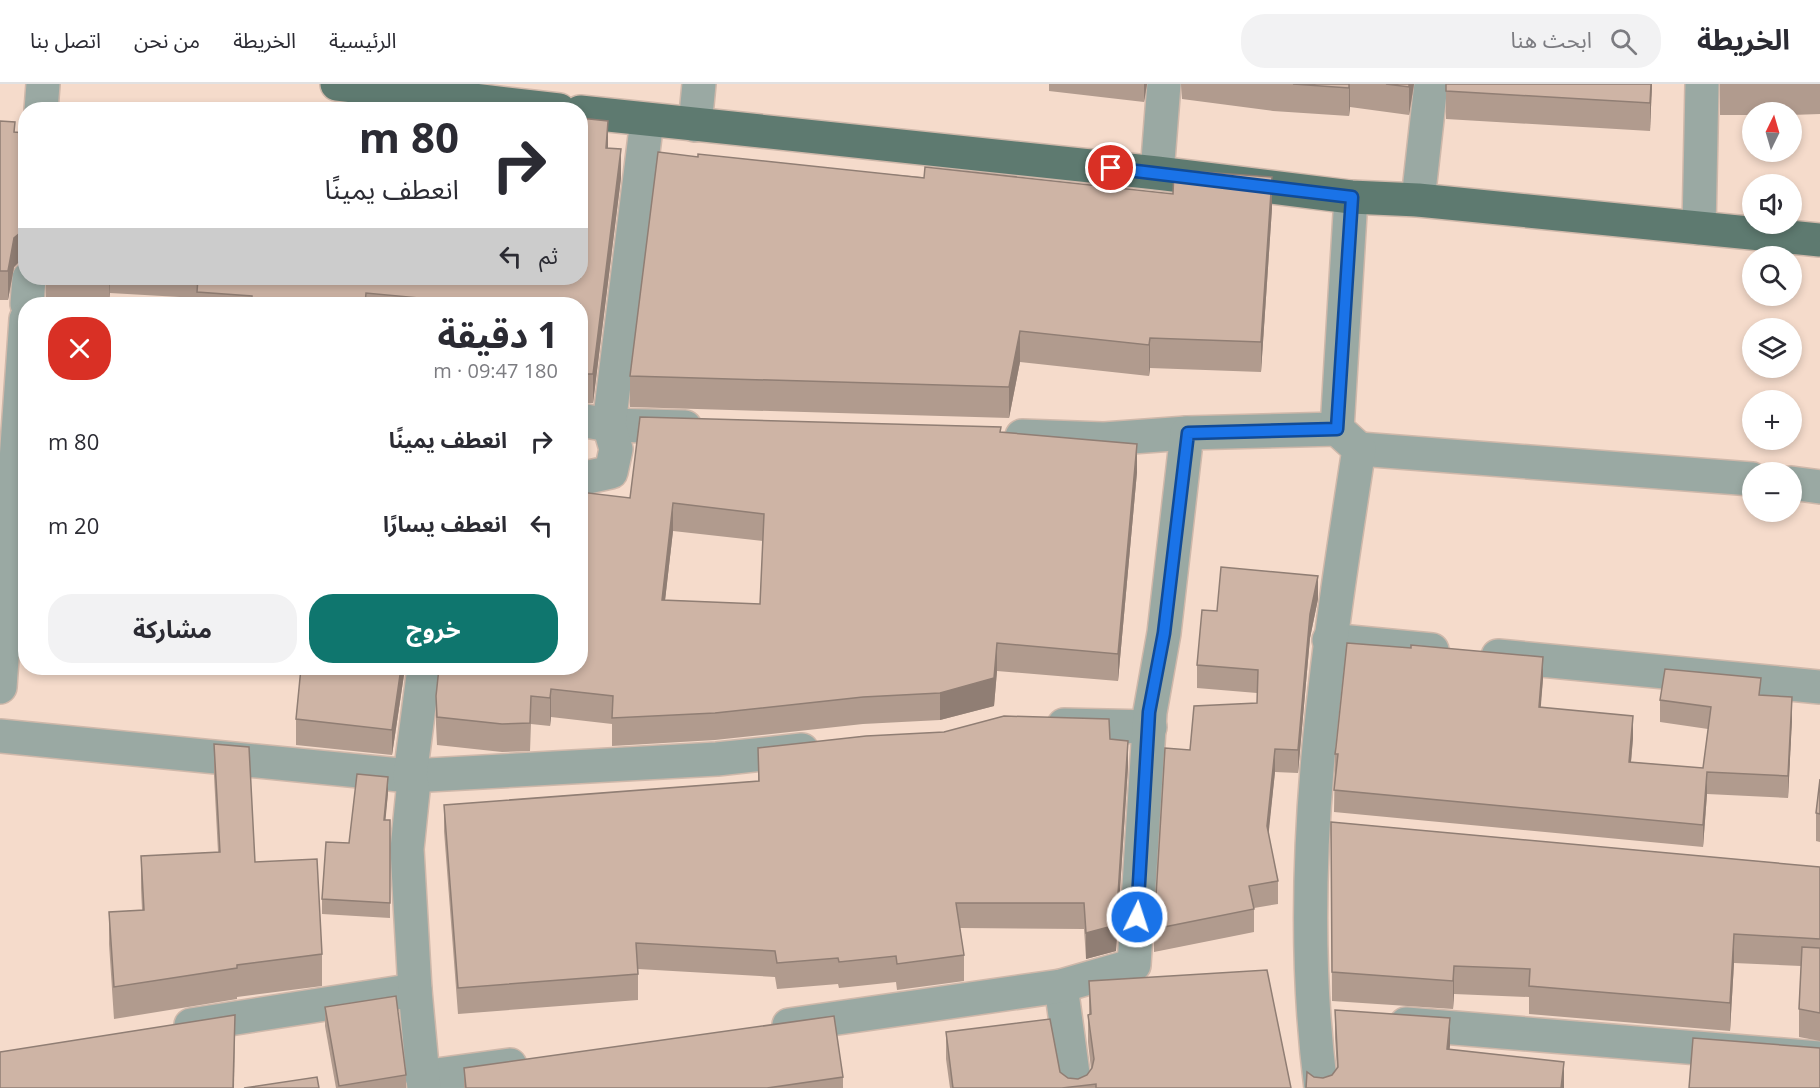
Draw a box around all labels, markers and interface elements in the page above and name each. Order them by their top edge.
search box [1241,14,1661,68]
text: الخريطة [1697,20,1790,58]
text: ابحث هنا [1510,24,1592,54]
icon: search [1607,25,1640,58]
text: اتصل بنا [30,26,101,54]
text: من نحن [134,26,200,54]
text: الخريطة [233,26,296,54]
text: الرئيسية [329,26,397,54]
north arrow [1742,102,1802,162]
map controls [1742,102,1802,522]
text: 80 m [359,108,459,165]
icon: right [480,126,558,204]
pin [1085,142,1136,193]
icon: arrive [1094,151,1127,184]
text: انعطف يمينًا [325,170,459,207]
button: sound [1742,174,1802,234]
icon: left [494,240,527,273]
text: ثم [539,240,558,270]
button: search [1742,246,1802,306]
text: 1 دقيقة [437,310,558,359]
button: close [48,317,111,380]
button: layers [1742,318,1802,378]
text: 180 m · 09:47 [433,357,558,384]
button: + [1742,390,1802,450]
text: انعطف يمينًا [389,424,507,454]
icon: right [525,425,558,458]
text: 80 m [48,426,99,456]
button: − [1742,462,1802,522]
text: انعطف يسارًا [383,508,507,538]
icon: left [525,509,558,542]
text: 20 m [48,510,99,540]
button: مشاركة [48,594,297,663]
button: خروج [309,594,558,663]
position arrow [1105,885,1169,949]

